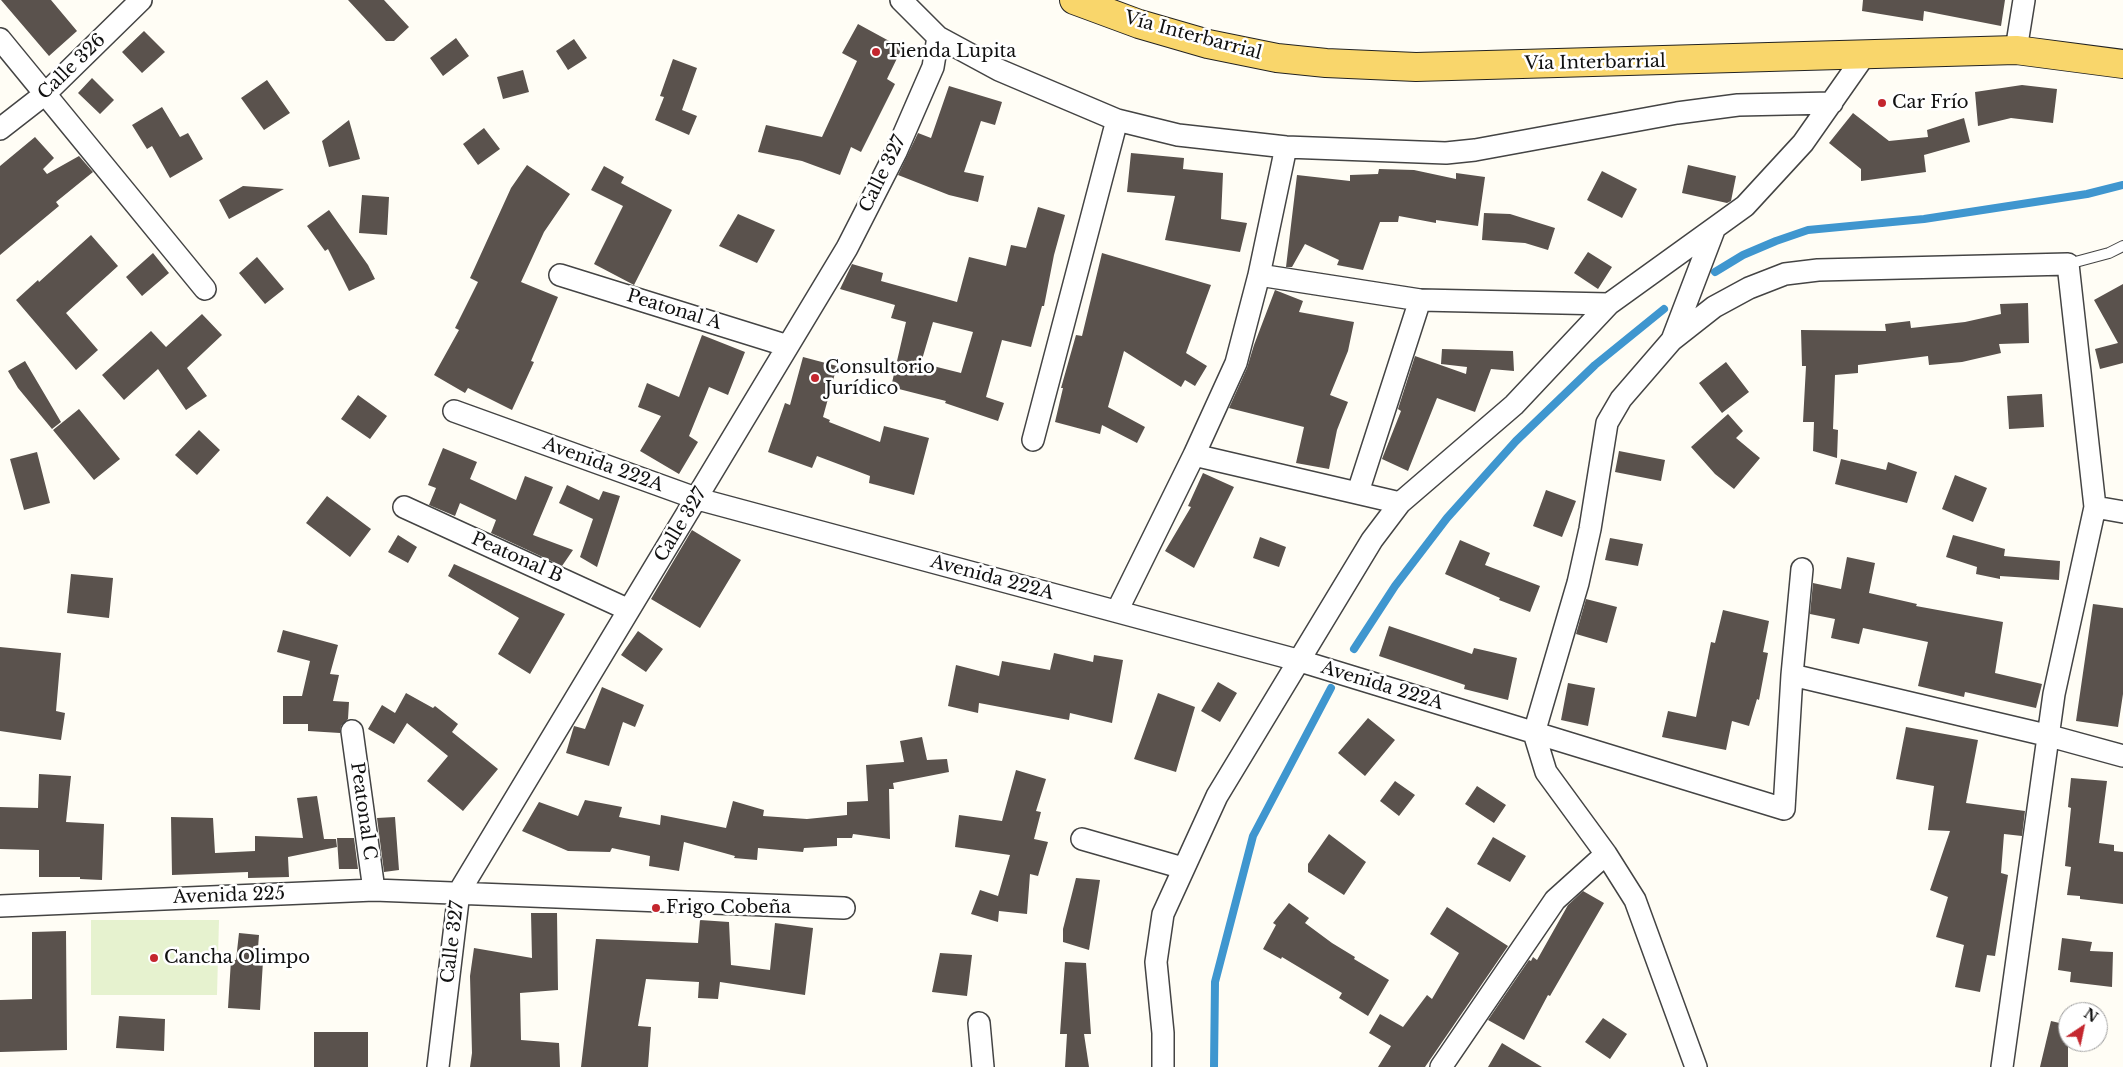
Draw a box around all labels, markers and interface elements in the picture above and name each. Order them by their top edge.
street label: Vía Interbarrial [1122,7,1264,65]
street label: Calle 326 [34,30,110,104]
place label: Tienda Lupita [886,41,1016,63]
marker: Tienda Lupita [870,46,882,58]
street label: Vía Interbarrial [1524,51,1666,75]
place label: Car Frío [1892,92,1969,114]
marker: Car Frío [1876,97,1888,109]
street label: Calle 327 [855,132,911,216]
street label: Peatonal A [624,285,724,335]
place label: Consultorio Jurídico [825,357,935,399]
marker: Consultorio Jurídico [809,372,821,384]
street label: Avenida 222A [540,433,666,497]
street label: Calle 327 [650,484,712,566]
street label: Peatonal B [468,528,566,588]
street label: Avenida 222A [928,551,1056,605]
street label: Avenida 222A [1318,657,1446,715]
street label: Peatonal C [345,761,381,861]
street label: Avenida 225 [173,883,285,909]
place label: Frigo Cobeña [666,897,791,919]
street label: Calle 327 [437,900,469,984]
marker: Frigo Cobeña [650,902,662,914]
place label: Cancha Olimpo [164,947,310,969]
marker: Cancha Olimpo [148,952,160,964]
north arrow [2058,1002,2108,1052]
text: N [2080,1004,2101,1027]

